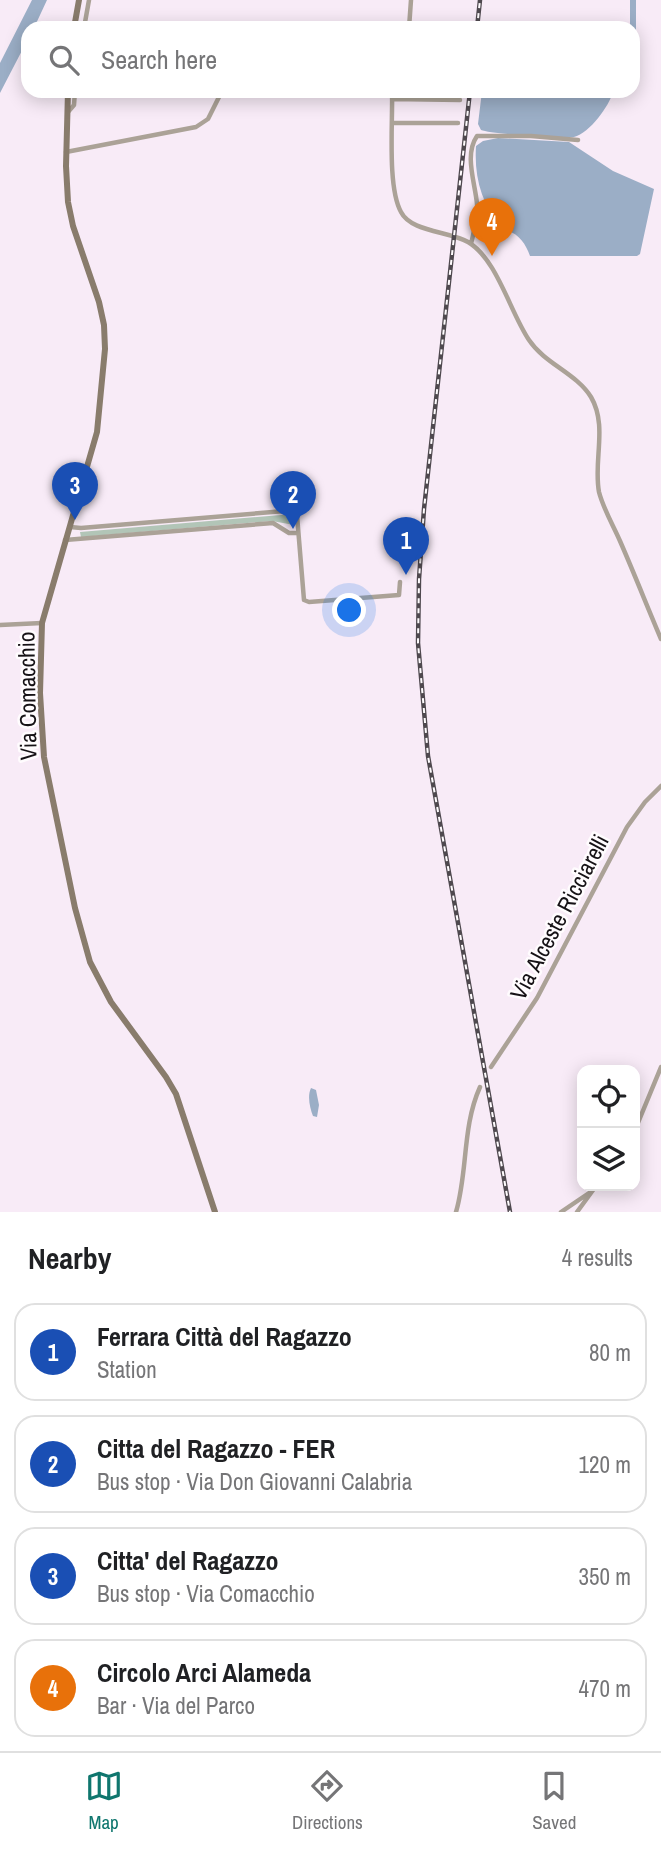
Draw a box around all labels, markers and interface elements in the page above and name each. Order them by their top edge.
search box [21,21,640,98]
icon: search [45,41,83,79]
text: Search here [101,42,217,77]
pin: 4 [469,198,515,256]
pin: 3 [52,462,98,520]
pin: 2 [270,471,316,529]
pin: 1 [383,517,429,575]
your location [332,593,366,627]
street label: Via Comacchio [10,631,44,761]
street label: Via Alceste Ricciarelli [502,829,616,1005]
map controls [577,1065,640,1191]
button: locate [577,1065,640,1128]
button: layers [577,1128,640,1191]
text: Nearby [28,1238,111,1278]
text: 4 results [562,1242,633,1273]
text: Ferrara Città del Ragazzo [97,1319,352,1354]
text: 1 [48,1337,58,1368]
text: 80 m [589,1337,631,1368]
text: Station [97,1354,157,1385]
text: Citta del Ragazzo - FER [97,1431,335,1466]
text: 2 [48,1449,58,1480]
text: 120 m [579,1449,631,1480]
text: Bus stop · Via Don Giovanni Calabria [97,1466,412,1497]
text: Citta' del Ragazzo [97,1543,279,1578]
text: 3 [48,1561,58,1592]
text: 350 m [579,1561,631,1592]
text: Bus stop · Via Comacchio [97,1578,315,1609]
text: Circolo Arci Alameda [97,1655,311,1690]
text: 4 [48,1673,58,1704]
text: 470 m [579,1673,631,1704]
text: Bar · Via del Parco [97,1690,255,1721]
tab: Map [85,1767,123,1835]
tab: Directions [292,1767,363,1835]
tab: Saved [532,1767,576,1835]

